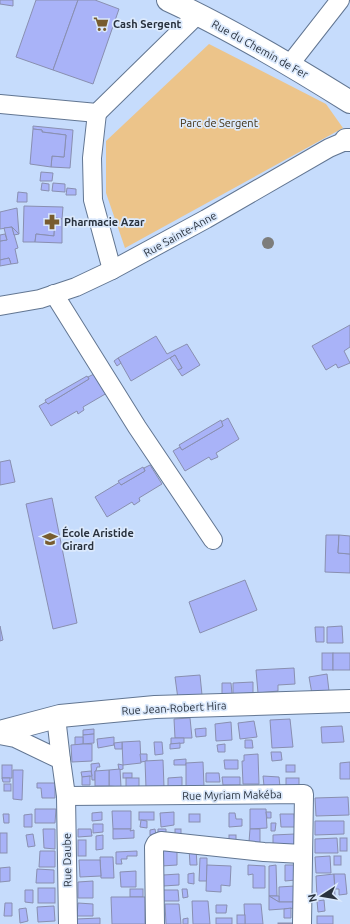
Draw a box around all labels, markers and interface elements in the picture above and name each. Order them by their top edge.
supermarket icon: Cash Sergent [92,15,110,33]
place label: Cash Sergent [113,18,182,30]
street label: Rue du Chemin de Fer [210,18,311,81]
park label: Parc de Sergent [180,117,259,129]
street label: Rue Sainte-Anne [141,209,219,259]
pharmacy icon: Pharmacie Azar [43,213,61,231]
place label: Pharmacie Azar [64,216,145,228]
place label: École Aristide Girard [62,526,134,552]
school or university icon: École Aristide Girard [41,530,59,548]
street label: Rue Jean-Robert Hira [121,699,227,717]
street label: Rue Myriam Makéba [182,788,282,802]
street label: Rue Daube [61,833,73,887]
north arrow [302,876,342,916]
text: N [305,893,319,903]

